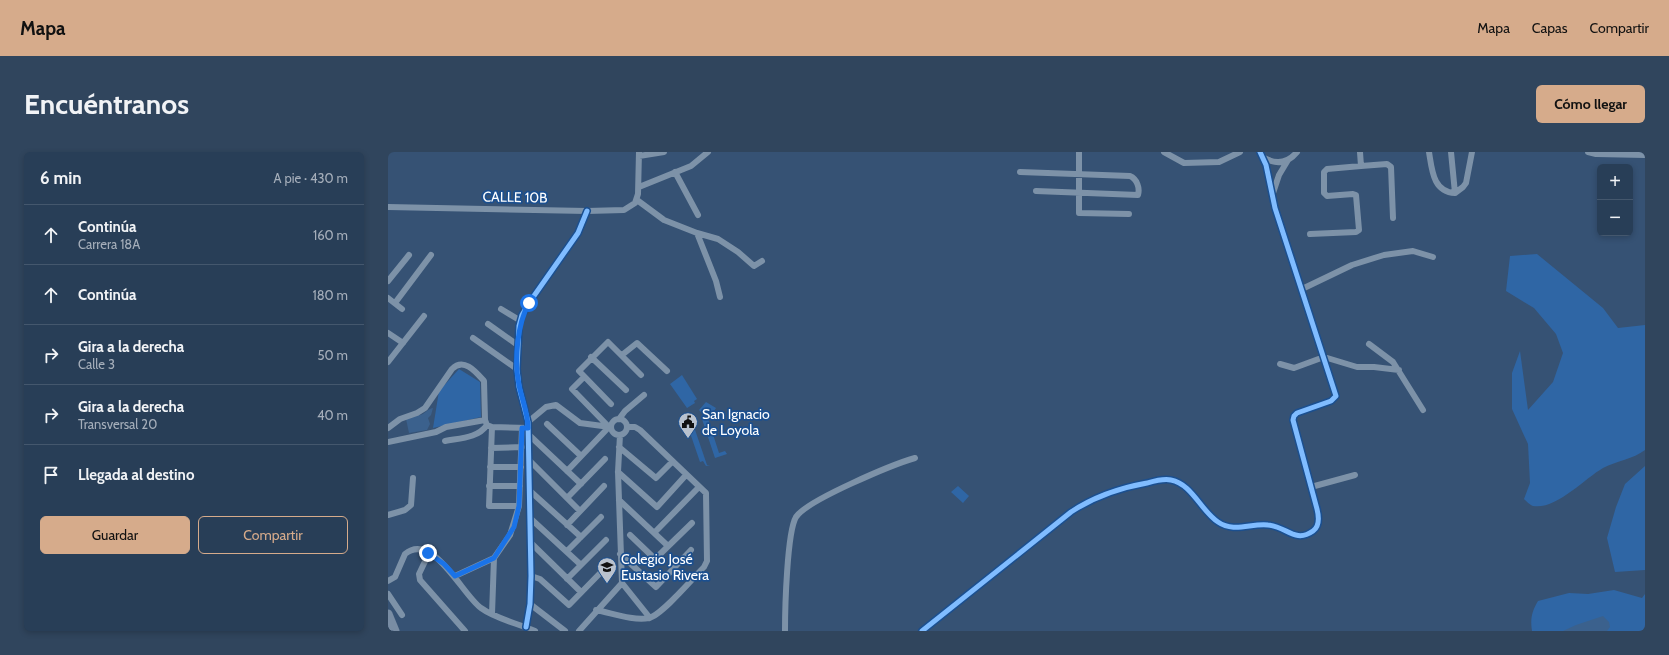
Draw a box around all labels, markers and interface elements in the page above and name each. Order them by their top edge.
text: Mapa [20,17,66,40]
text: Mapa [1477,19,1510,37]
text: Capas [1532,19,1568,37]
text: Compartir [1590,19,1649,37]
button: Cómo llegar [1536,85,1645,123]
text: Encuéntranos [24,87,189,121]
map controls [1597,164,1633,236]
button: + [1597,164,1633,200]
text: 6 min [40,168,82,188]
text: A pie · 430 m [274,170,348,186]
street label: CALLE 10B [482,187,548,207]
button: − [1597,200,1633,236]
text: Continúa [78,218,136,236]
icon: ahead [40,224,62,246]
text: 160 m [313,227,348,243]
text: Carrera 18A [78,236,140,252]
icon: ahead [40,284,62,306]
text: Continúa [78,286,136,304]
text: 180 m [312,287,348,303]
route start [520,294,538,312]
text: Gira a la derecha [78,338,184,356]
icon: right [40,344,62,366]
text: 50 m [318,347,348,363]
text: Calle 3 [78,356,115,372]
text: Gira a la derecha [78,398,184,416]
icon: right [40,404,62,426]
place label: San Ignacio de Loyola [702,405,770,439]
text: 40 m [317,407,348,423]
public building icon: San Ignacio de Loyola [677,411,699,439]
text: Transversal 20 [78,416,157,432]
icon: arrive [40,464,62,486]
text: Llegada al destino [78,466,194,484]
button: Guardar [40,516,190,554]
button: Compartir [198,516,348,554]
route end [419,544,437,562]
place label: Colegio José Eustasio Rivera [621,550,709,584]
school or university icon: Colegio José Eustasio Rivera [596,556,618,584]

